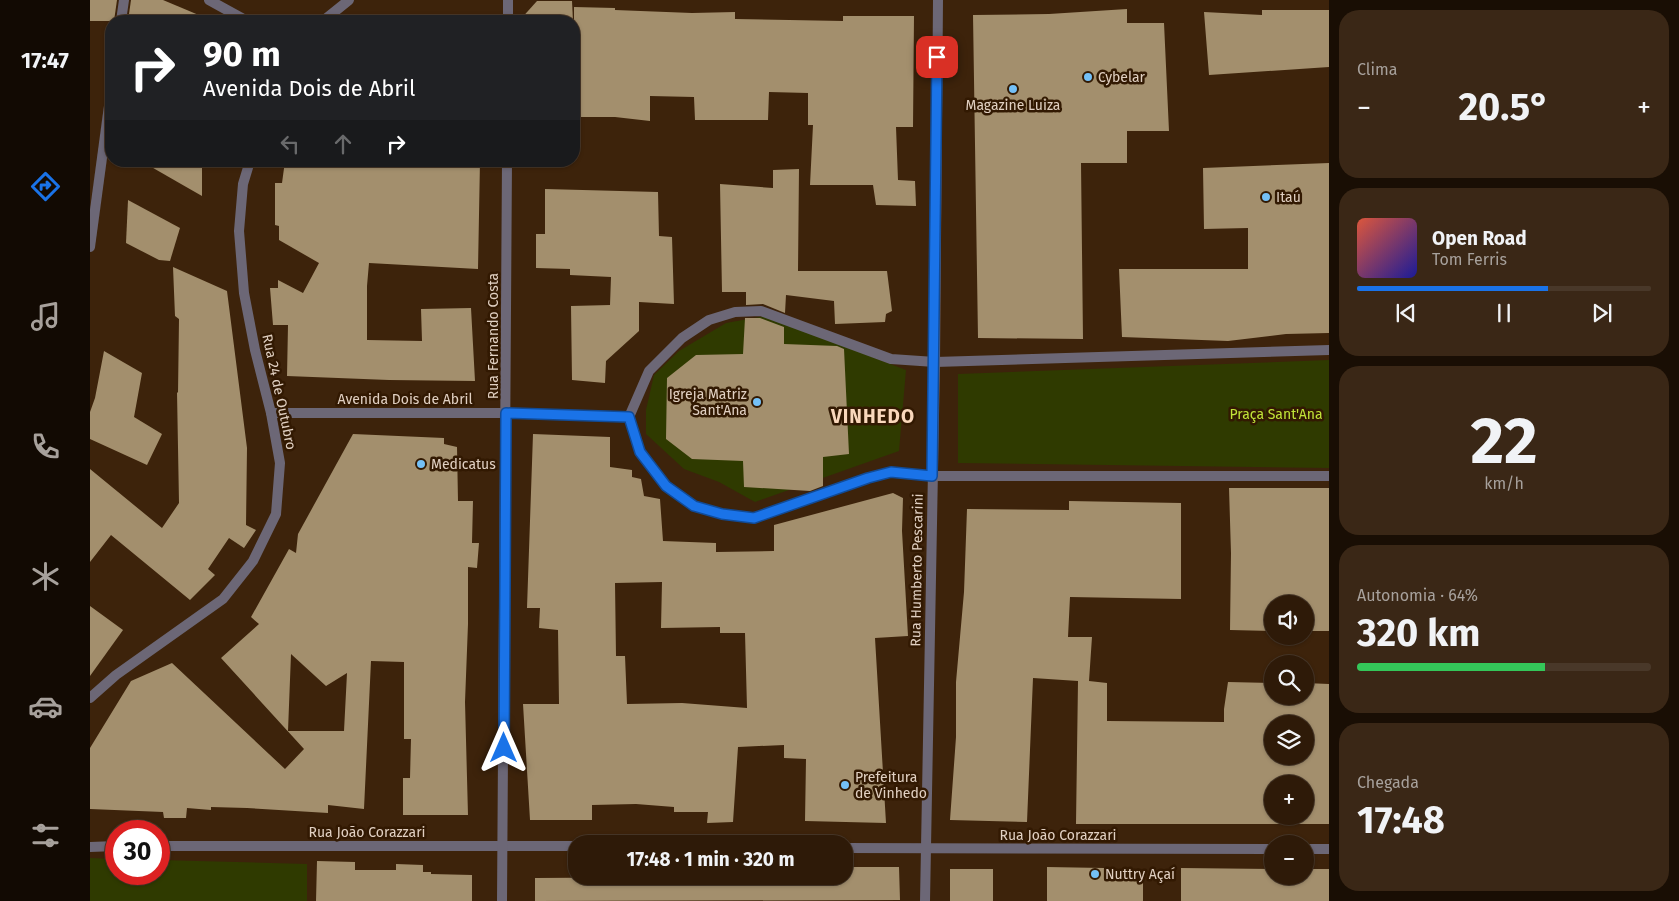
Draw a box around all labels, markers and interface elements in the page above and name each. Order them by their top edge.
text: 90 m [203,33,281,75]
icon: right [120,35,185,100]
pin [916,36,958,78]
icon: arrive [923,43,951,71]
text: 17:47 [21,47,69,74]
text: Clima [1357,60,1397,79]
place label: Cybelar [1098,69,1146,86]
marker: Cybelar [1082,71,1094,83]
text: Avenida Dois de Abril [203,75,416,102]
marker: Magazine Luiza [1007,83,1019,95]
text: 20.5° [1458,84,1550,130]
text: − [1357,91,1371,124]
text: + [1637,91,1651,124]
place label: Magazine Luiza [966,97,1061,114]
icon: left [276,130,304,158]
icon: ahead [329,130,357,158]
icon: right [382,130,410,158]
icon: directions [28,169,63,204]
place label: Itaú [1276,189,1301,206]
marker: Itaú [1260,191,1272,203]
text: Open Road [1432,227,1527,250]
text: Tom Ferris [1432,250,1507,269]
street label: Rua Fernando Costa [485,273,502,399]
icon: music [28,299,63,334]
icon: previous [1392,299,1420,327]
icon: pause [1490,299,1518,327]
icon: next [1588,299,1616,327]
street label: Rua 24 de Outubro [258,333,300,451]
place label: Igreja Matriz Sant'Ana [669,386,747,419]
street label: Avenida Dois de Abril [337,391,473,408]
marker: Igreja Matriz Sant'Ana [751,396,763,408]
text: 22 [1470,402,1538,480]
district label: VINHEDO [830,405,915,428]
park label: Praça Sant'Ana [1229,406,1323,423]
icon: phone [28,429,63,464]
place label: Medicatus [431,456,496,473]
marker: Medicatus [415,458,427,470]
text: km/h [1484,474,1524,493]
street label: Rua Humberto Pescarini [907,493,927,647]
icon: climate [28,559,63,594]
text: Autonomia · 64% [1357,586,1478,605]
map controls [1264,595,1314,885]
button: sound [1264,595,1314,645]
text: 320 km [1357,610,1480,656]
button: search [1264,655,1314,705]
icon: car [28,689,63,724]
button: layers [1264,715,1314,765]
position arrow [477,721,529,773]
place label: Prefeitura de Vinhedo [855,769,927,802]
text: Chegada [1357,773,1419,792]
button: + [1264,775,1314,825]
marker: Prefeitura de Vinhedo [839,779,851,791]
text: 17:48 [1357,797,1445,843]
icon: filters [28,818,63,853]
speed limit sign: 30 [105,820,170,885]
street label: Rua João Corazzari [308,824,426,841]
street label: Rua João Corazzari [999,827,1117,844]
button: − [1264,835,1314,885]
text: 17:48 · 1 min · 320 m [627,848,794,871]
place label: Nuttry Açaí [1105,866,1175,883]
marker: Nuttry Açaí [1089,868,1101,880]

